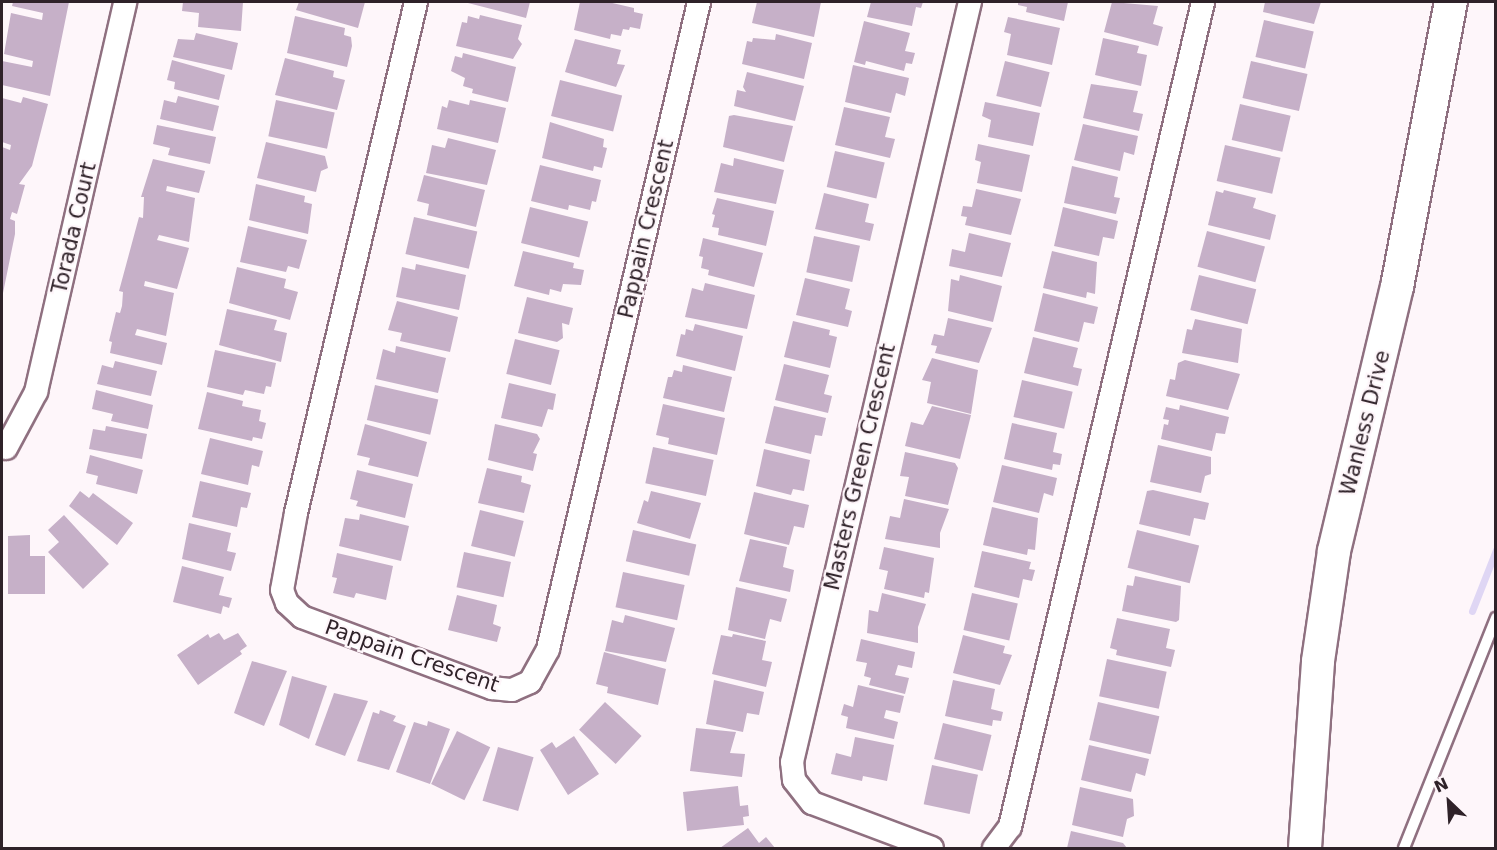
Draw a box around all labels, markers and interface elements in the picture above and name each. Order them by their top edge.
street label: Pappain Crescent [613,137,679,321]
street label: Torada Court [47,160,101,296]
street label: Masters Green Crescent [819,341,901,593]
street label: Wanless Drive [1335,348,1395,498]
street label: Pappain Crescent [322,614,502,698]
north arrow [1419,772,1479,832]
text: N [1431,774,1451,797]

